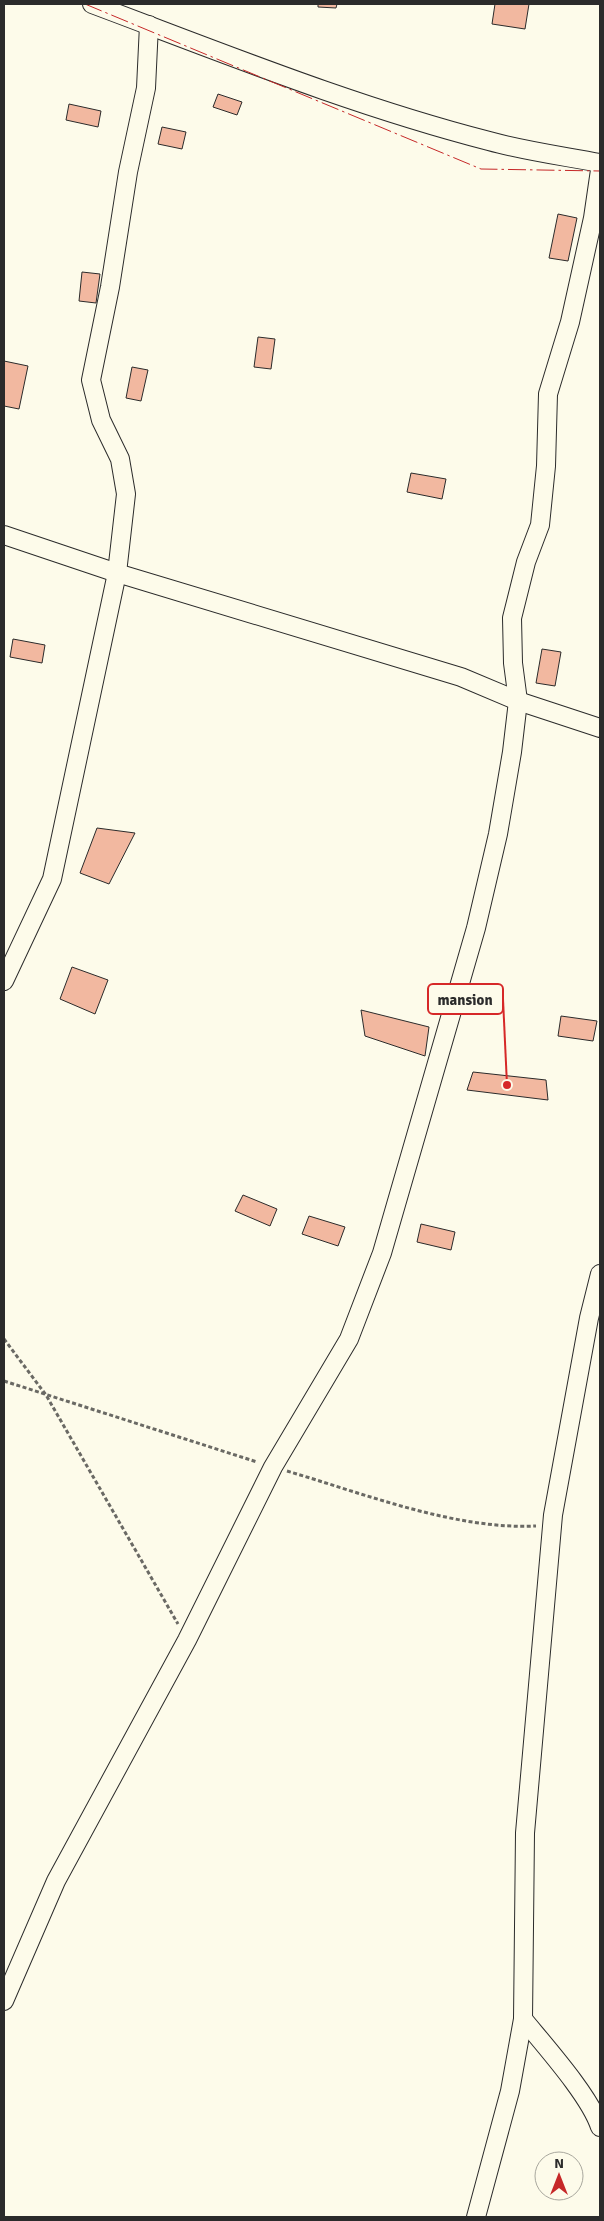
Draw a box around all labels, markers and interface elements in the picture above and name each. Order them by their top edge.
callout: mansion [428,984,503,1014]
text: mansion [437,991,493,1009]
north arrow [534,2151,584,2201]
text: N [554,2155,564,2172]

